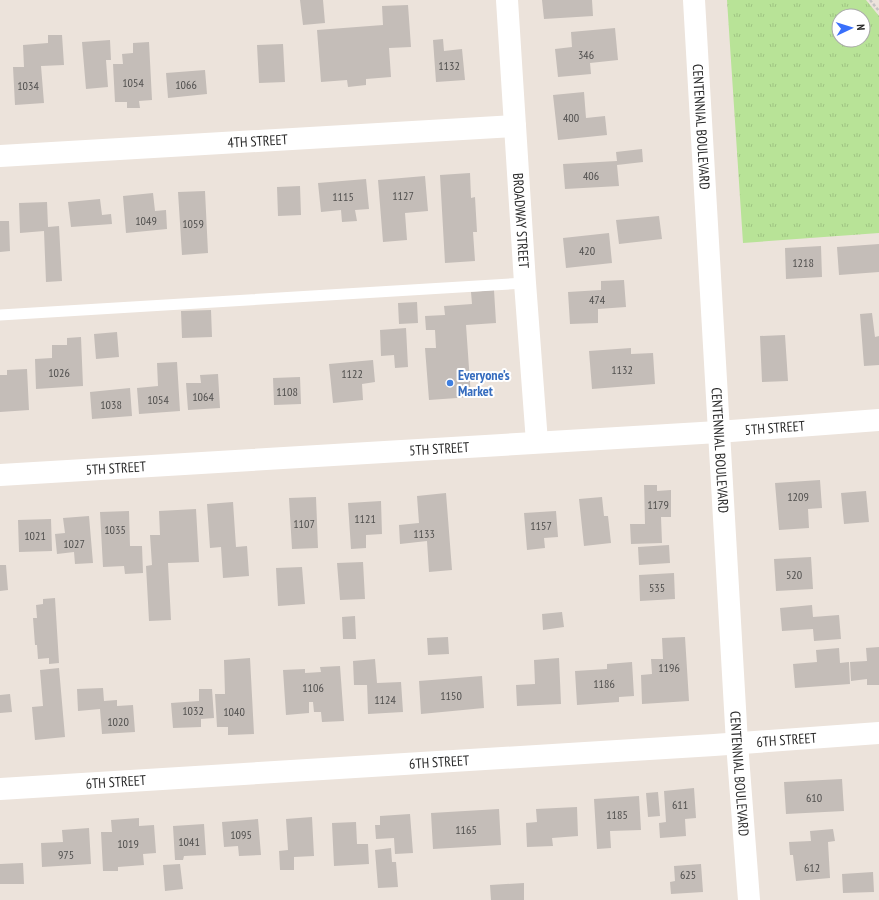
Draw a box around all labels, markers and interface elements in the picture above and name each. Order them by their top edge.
north arrow [831,8,871,48]
text: N [854,24,868,31]
house number: 346 [578,47,594,62]
house number: 1132 [438,58,460,73]
street label: CENTENNIAL BOULEVARD [689,64,714,190]
house number: 1054 [122,75,144,90]
house number: 1066 [175,77,197,92]
house number: 1034 [17,78,39,93]
house number: 400 [563,110,579,125]
street label: 4TH STREET [227,130,289,152]
house number: 406 [583,168,599,183]
street label: BROADWAY STREET [509,172,533,269]
house number: 1127 [392,188,414,203]
house number: 1115 [332,189,354,204]
house number: 1049 [135,213,157,228]
house number: 1059 [182,216,204,231]
house number: 420 [579,243,595,258]
house number: 1218 [792,255,814,270]
house number: 474 [589,292,606,307]
house number: 1132 [611,362,633,377]
house number: 1026 [48,365,70,380]
house number: 1122 [341,366,363,381]
place label: Everyone’s Market [458,366,510,400]
marker: Everyone’s Market [445,378,455,388]
house number: 1108 [276,384,298,399]
street label: CENTENNIAL BOULEVARD [707,387,733,513]
house number: 1064 [192,389,214,404]
house number: 1054 [147,392,169,407]
house number: 1038 [100,397,122,412]
street label: 5TH STREET [744,416,806,439]
street label: 5TH STREET [409,438,471,459]
street label: 5TH STREET [85,457,147,479]
house number: 1209 [787,489,809,504]
house number: 1179 [647,497,669,512]
house number: 1121 [354,511,376,526]
house number: 1107 [293,516,315,531]
house number: 1157 [530,518,552,533]
house number: 1035 [104,522,126,537]
house number: 1133 [413,526,435,541]
house number: 1021 [24,528,46,543]
house number: 1027 [63,536,85,551]
house number: 520 [786,567,802,582]
house number: 535 [649,580,665,595]
house number: 1196 [658,660,680,675]
house number: 1186 [593,676,615,691]
house number: 1106 [302,680,324,695]
house number: 1150 [440,688,462,703]
house number: 1124 [374,692,396,707]
house number: 1032 [182,703,204,718]
house number: 1040 [223,704,245,719]
street label: CENTENNIAL BOULEVARD [726,710,753,837]
house number: 1020 [107,714,129,729]
street label: 6TH STREET [756,729,818,751]
street label: 6TH STREET [408,751,471,773]
street label: 6TH STREET [85,771,147,793]
house number: 610 [806,790,822,805]
house number: 611 [672,797,688,812]
house number: 1185 [606,807,628,822]
house number: 1165 [455,822,477,837]
house number: 1095 [230,827,252,842]
house number: 1041 [178,834,200,849]
house number: 1019 [117,836,139,851]
house number: 975 [58,847,74,862]
house number: 612 [804,860,820,875]
house number: 625 [680,867,696,882]

